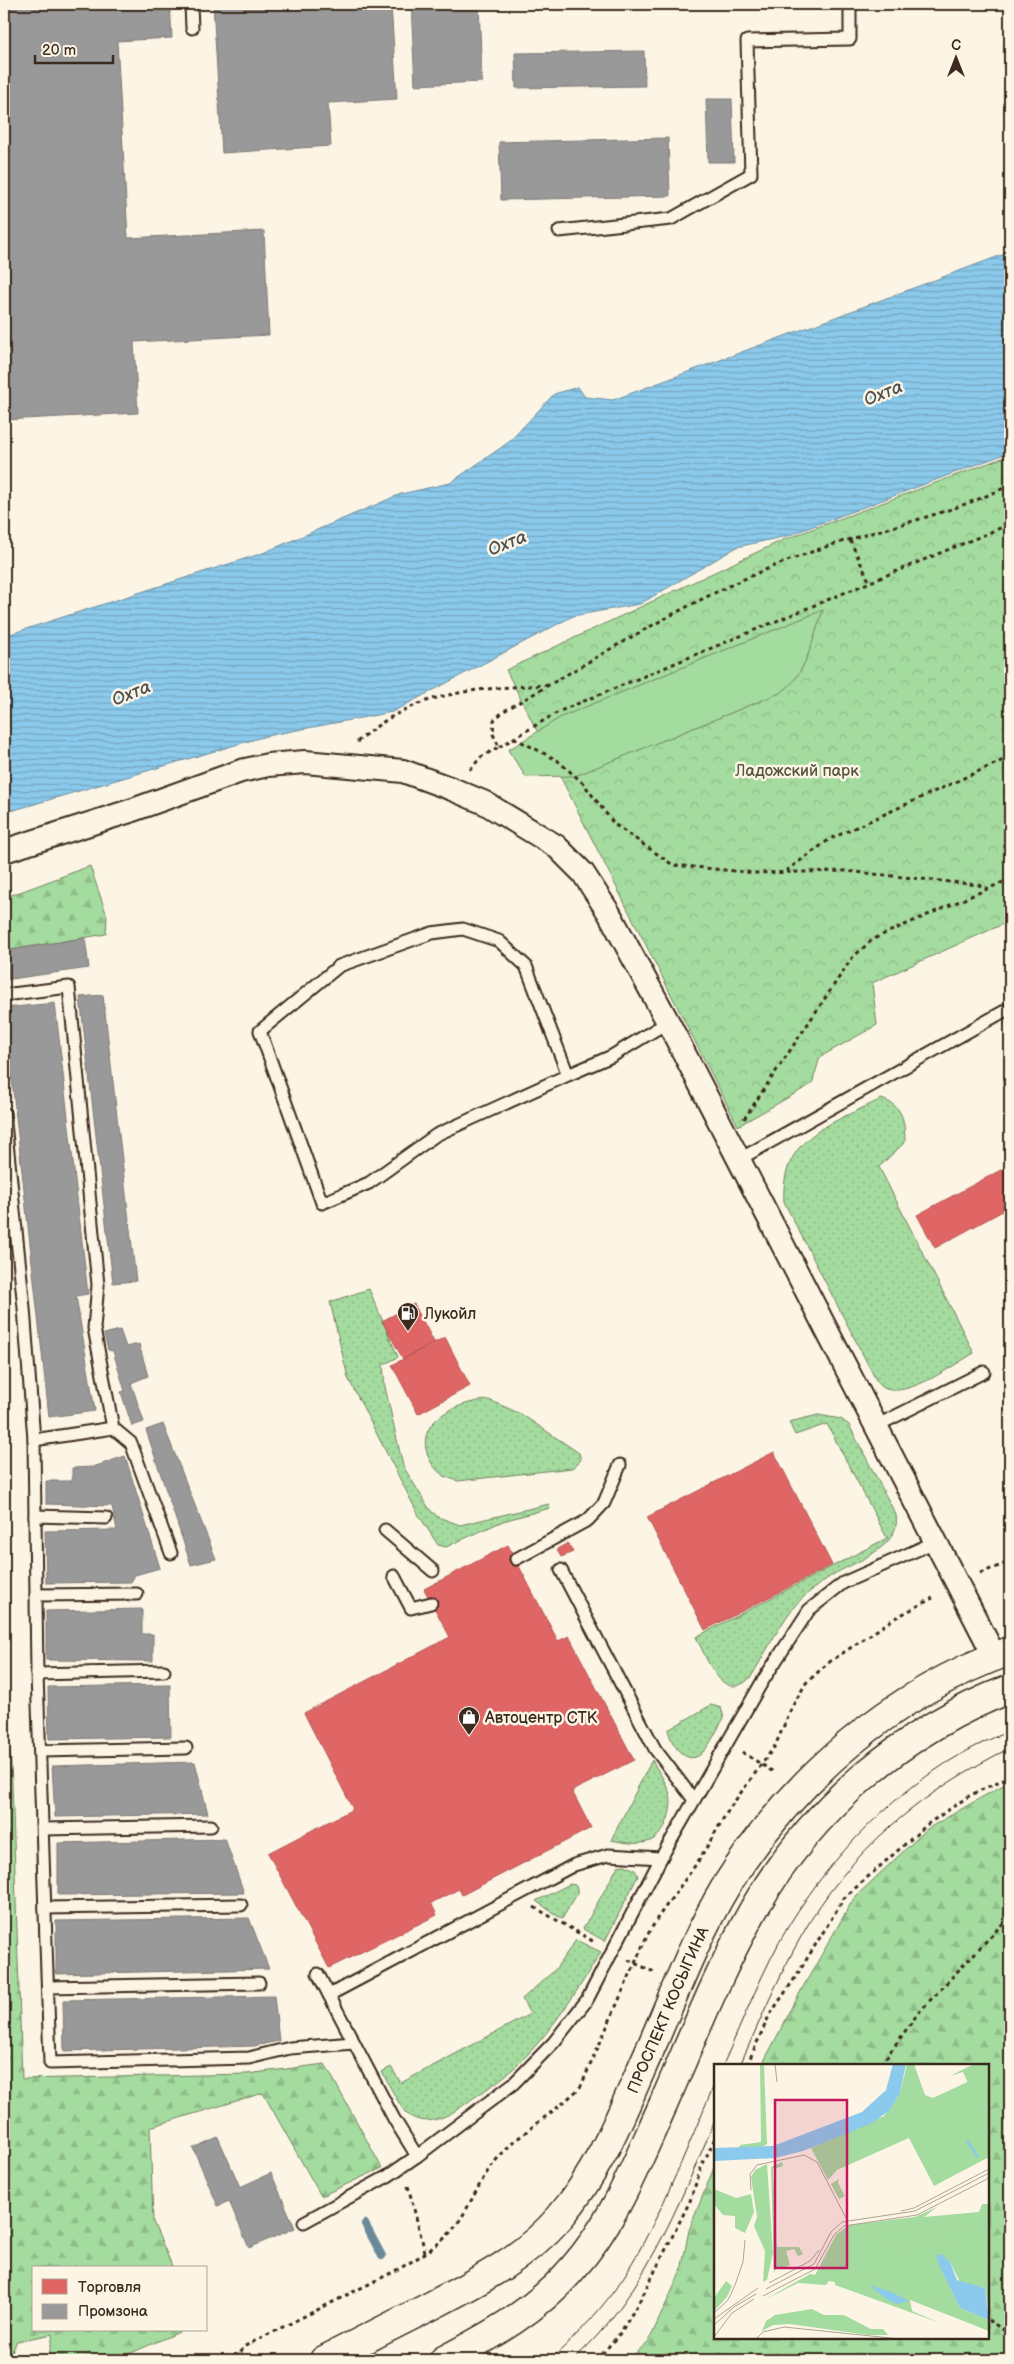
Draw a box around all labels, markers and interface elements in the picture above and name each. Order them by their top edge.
scale bar [35,32,112,64]
north arrow [932,32,982,82]
text: С [951,37,961,54]
text: 20 m [42,41,76,60]
water label: Охта [861,376,906,411]
water label: Охта [485,526,530,561]
water label: Охта [109,676,154,711]
park label: Ладожский парк [734,762,859,781]
fuel station icon: Лукойл [396,1301,420,1332]
place label: Лукойл [423,1305,476,1324]
shop icon: Автоцентр СТК [457,1705,481,1736]
place label: Автоцентр СТК [484,1709,598,1728]
street label: ПРОСПЕКТ КОСЫГИНА [624,1924,714,2096]
inset map [714,2064,989,2339]
legend [32,2266,208,2332]
text: Торговля [78,2278,141,2297]
text: Промзона [78,2302,148,2321]

